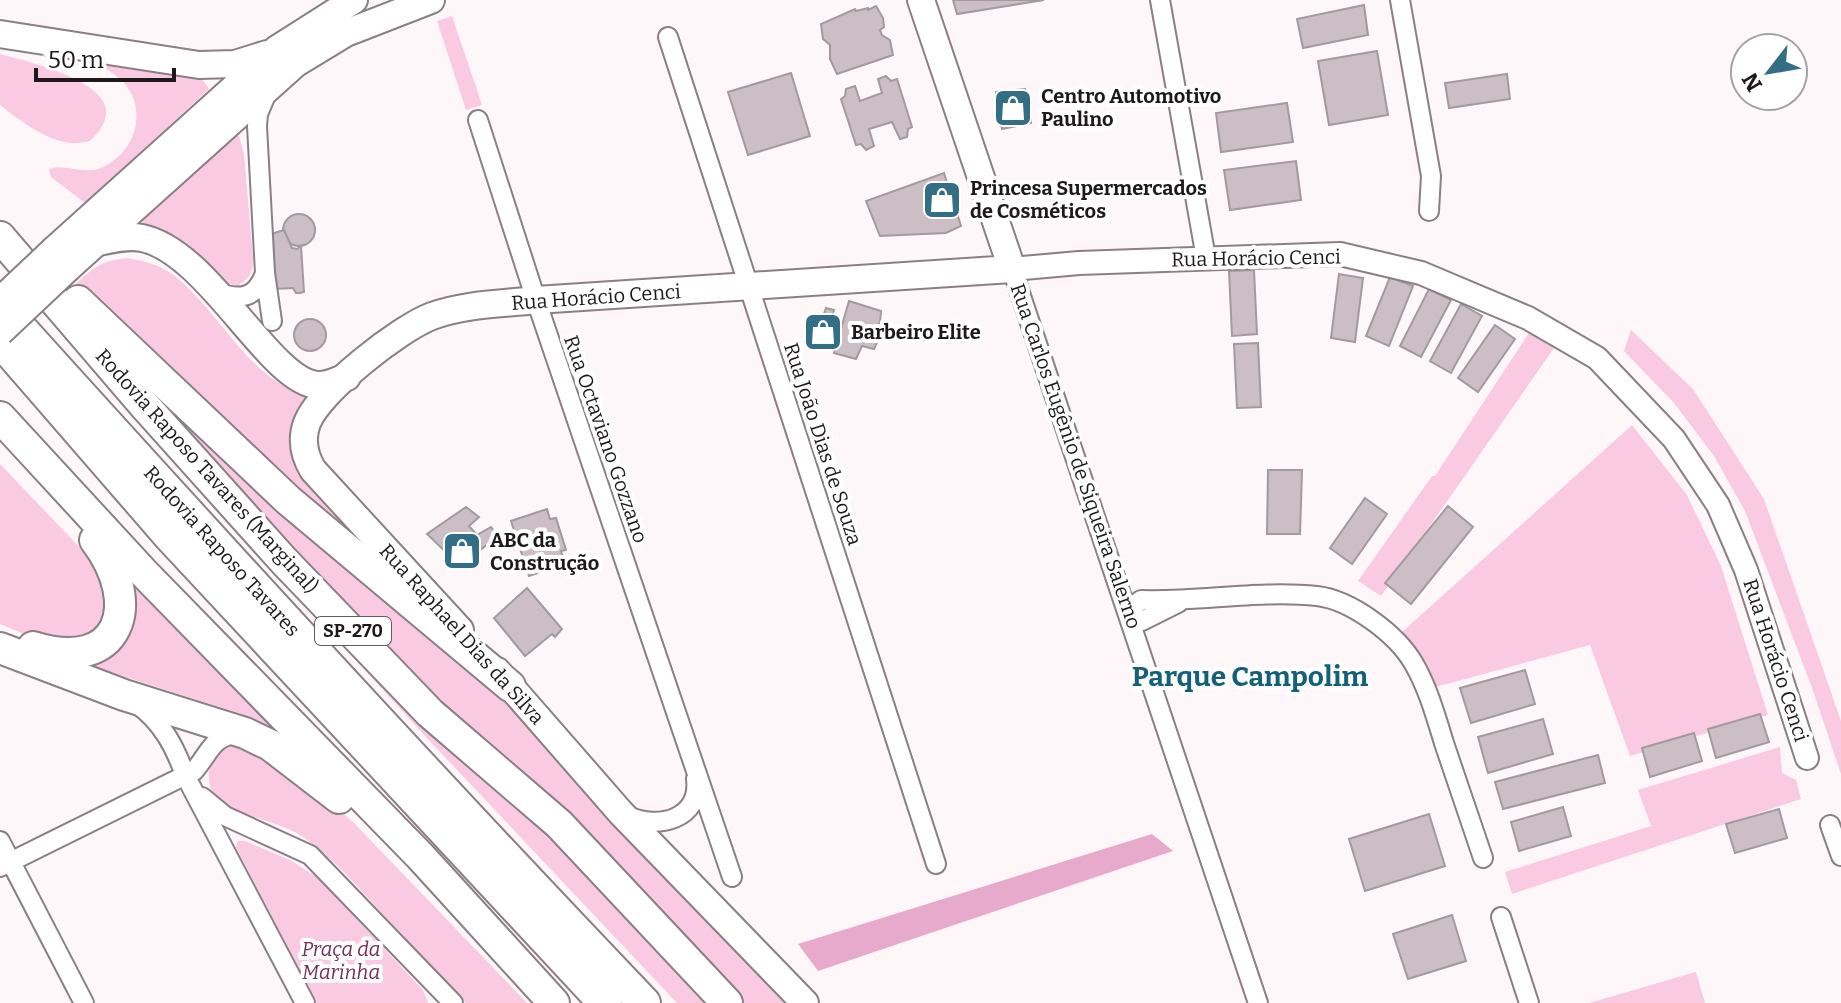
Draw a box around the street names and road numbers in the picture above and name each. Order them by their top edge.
street label: Rua Horácio Cenci [1171,245,1341,271]
street label: Rua Horácio Cenci [510,279,682,315]
street label: Rua Carlos Eugênio de Siqueira Salerno [1005,280,1147,632]
street label: Rua Octaviano Gozzano [559,332,653,546]
street label: Rua João Dias de Souza [779,340,867,548]
street label: Rodovia Raposo Tavares (Marginal) [91,344,323,598]
street label: Rodovia Raposo Tavares [139,461,305,641]
street label: Rua Raphael Dias da Silva [375,539,549,729]
street label: Rua Horácio Cenci [1738,576,1814,744]
road number: SP-270 [315,617,391,645]

